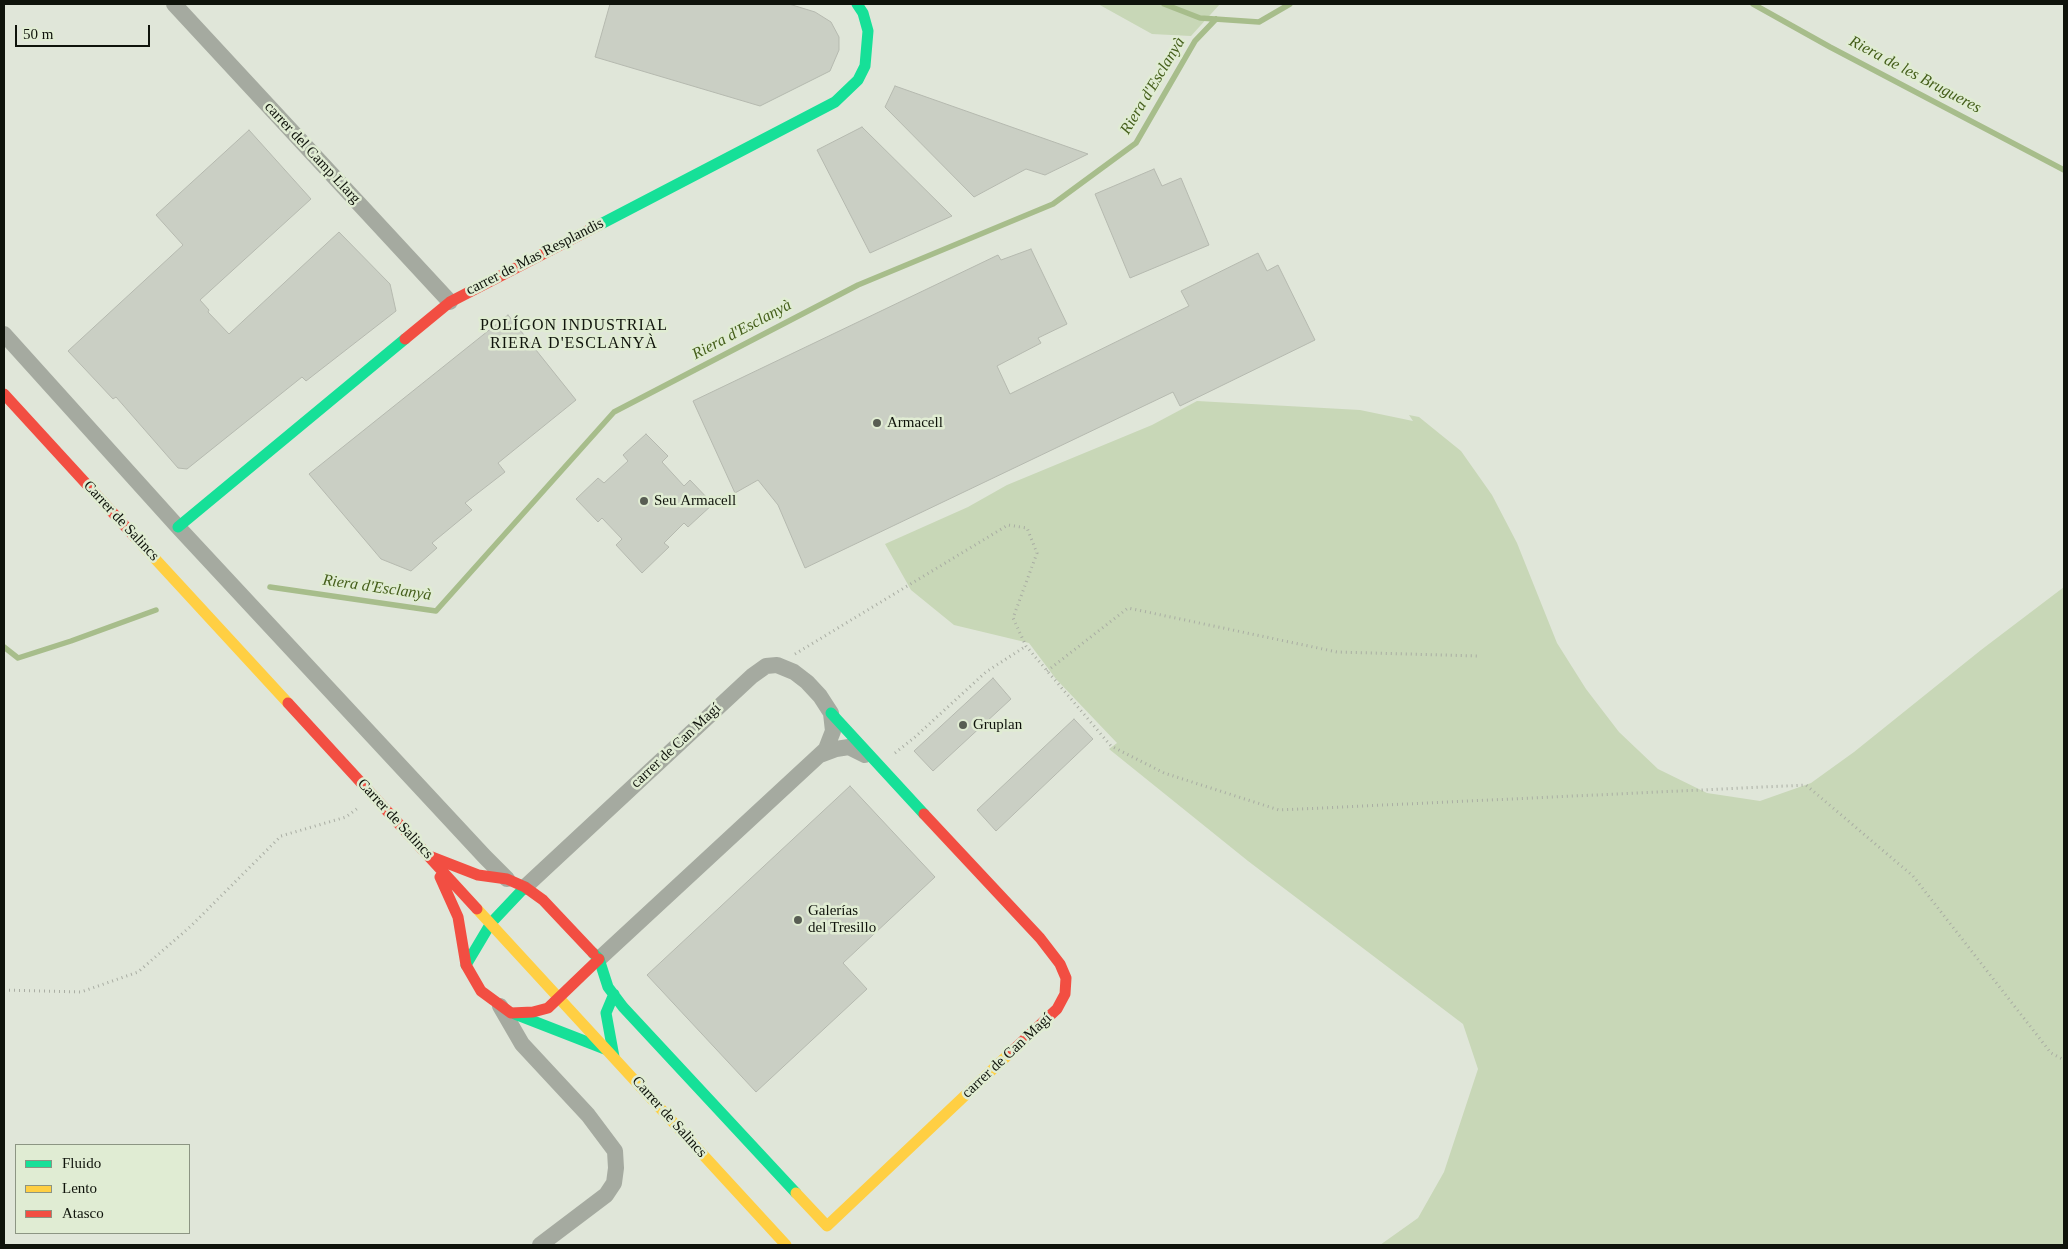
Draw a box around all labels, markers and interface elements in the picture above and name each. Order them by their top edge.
scale bar [18,15,152,47]
text: 50 m [23,26,53,42]
water label: Riera de les Brugueres [1846,32,1984,118]
water label: Riera d'Esclanyà [1117,34,1189,138]
street label: carrer del Camp Llarg [260,98,364,208]
street label: carrer de Mas Resplandis [463,214,607,300]
water label: Riera d'Esclanyà [689,296,795,364]
district label: POLÍGON INDUSTRIAL RIERA D'ESCLANYÀ [478,316,670,354]
place label: Armacell [887,414,943,432]
marker: Armacell [871,417,883,429]
street label: Carrer de Salincs [79,477,163,565]
place label: Seu Armacell [654,492,736,510]
marker: Seu Armacell [638,495,650,507]
water label: Riera d'Esclanyà [321,571,433,605]
street label: carrer de Can Magí [627,700,725,792]
place label: Gruplan [973,716,1022,734]
marker: Gruplan [957,719,969,731]
street label: Carrer de Salincs [353,775,437,863]
place label: Galerías del Tresillo [808,902,876,937]
marker: Galerías del Tresillo [792,914,804,926]
street label: carrer de Can Magí [958,1010,1056,1102]
street label: Carrer de Salincs [628,1073,710,1161]
legend [15,1144,190,1234]
text: Fluido [62,1155,101,1171]
text: Lento [62,1180,97,1196]
text: Atasco [62,1205,104,1221]

